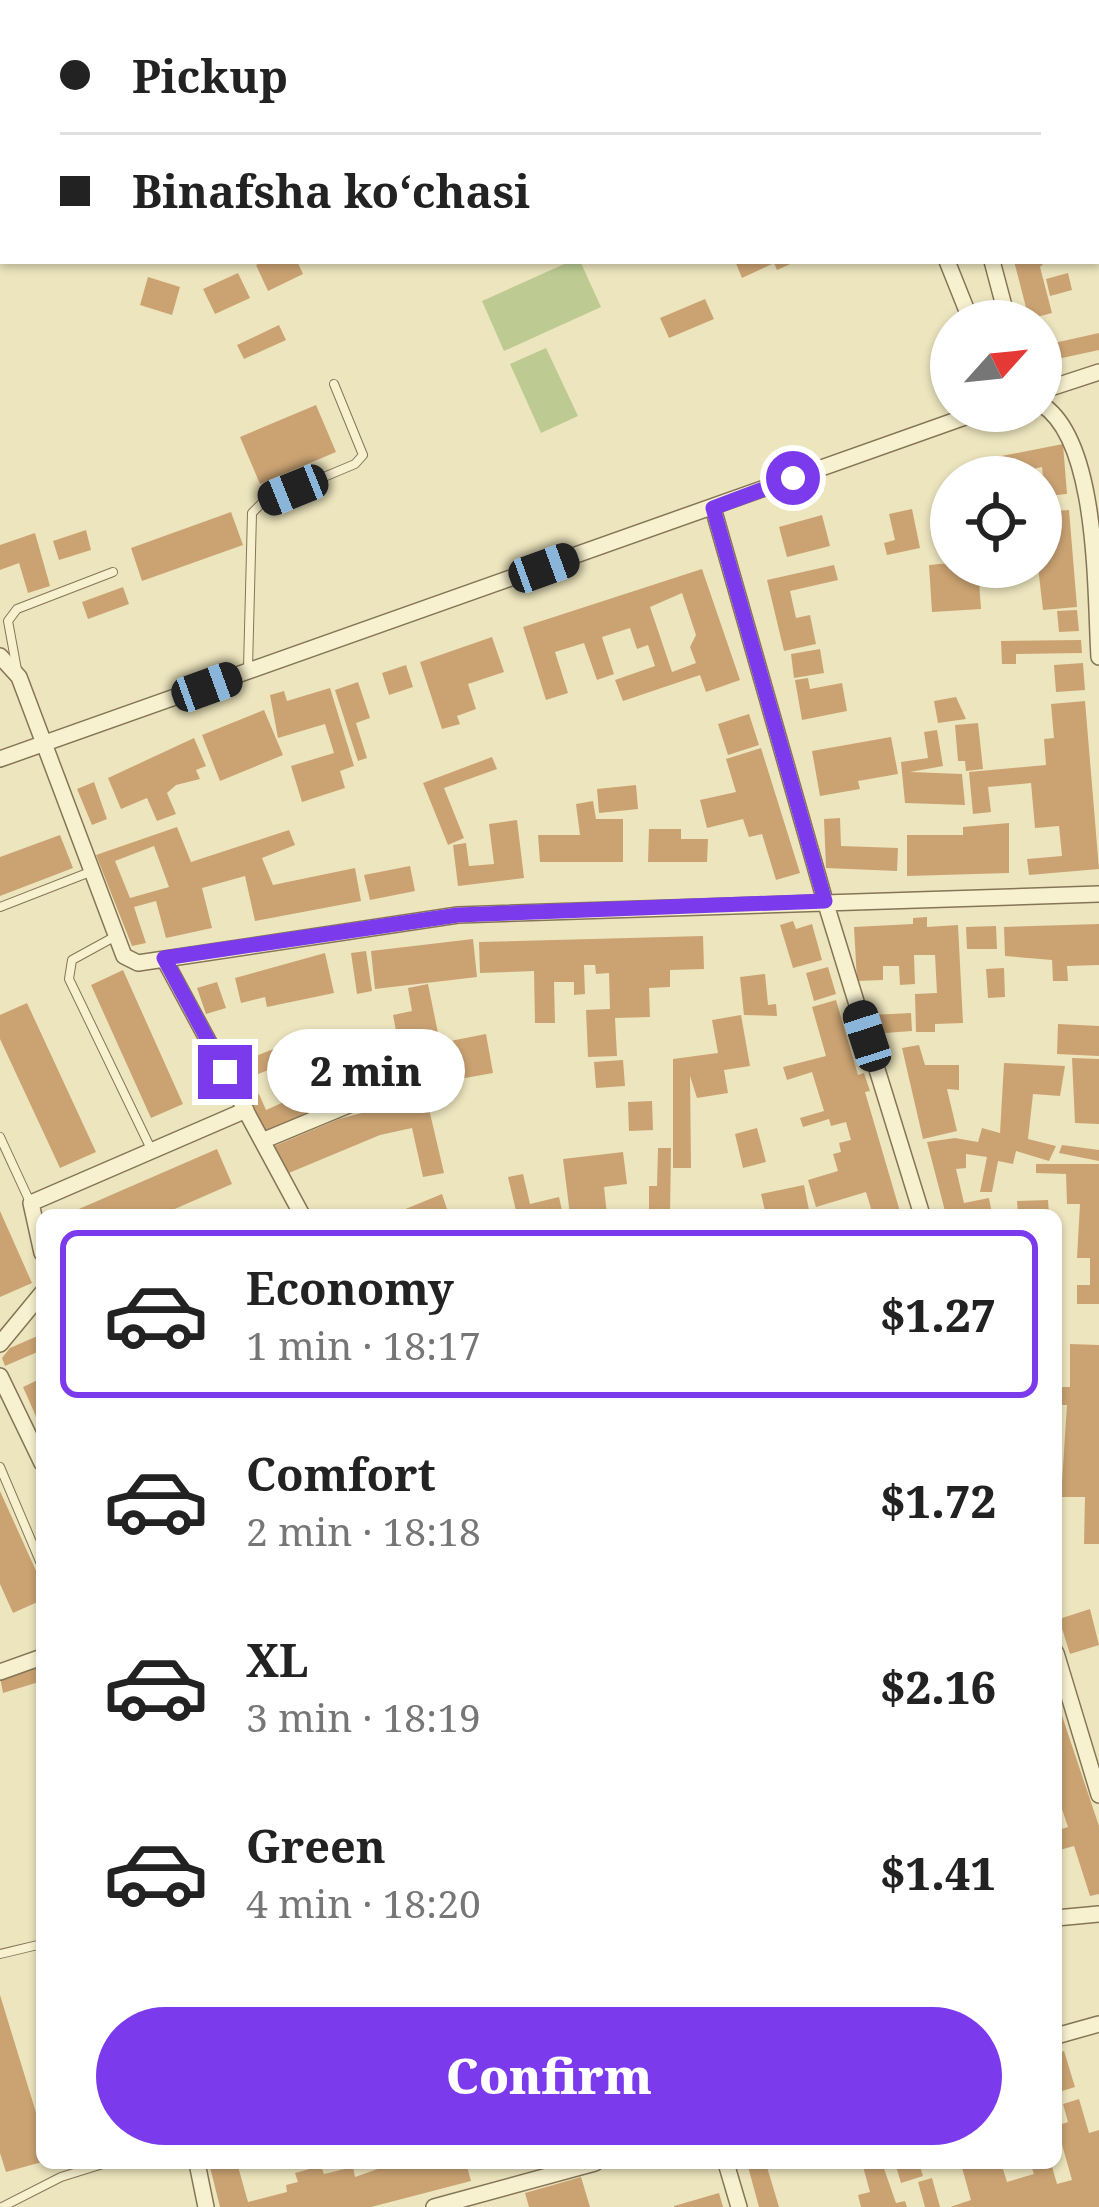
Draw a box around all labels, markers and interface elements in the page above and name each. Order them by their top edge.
text: Pickup [132,45,288,106]
text: Binafsha koʻchasi [132,160,530,221]
north arrow [930,300,1062,432]
map controls [930,300,1062,588]
route start [766,451,820,505]
button: locate [930,456,1062,588]
car [253,460,333,520]
car [504,539,584,597]
car [167,658,247,716]
car [839,996,895,1076]
callout: 2 min [267,1030,465,1114]
text: 2 min [310,1044,422,1097]
route end [198,1045,252,1099]
text: Economy [246,1257,454,1318]
icon: car [102,1260,210,1368]
text: $1.27 [880,1284,996,1345]
text: 1 min · 18:17 [246,1318,481,1371]
text: Comfort [246,1443,436,1504]
icon: car [102,1446,210,1554]
text: $1.72 [880,1470,996,1531]
text: 2 min · 18:18 [246,1504,481,1557]
text: XL [246,1629,308,1690]
icon: car [102,1632,210,1740]
text: $2.16 [880,1656,996,1717]
text: 3 min · 18:19 [246,1690,481,1743]
text: Green [246,1815,386,1876]
icon: car [102,1818,210,1926]
text: $1.41 [880,1842,996,1903]
text: 4 min · 18:20 [246,1876,481,1929]
button: Confirm [96,2007,1002,2145]

